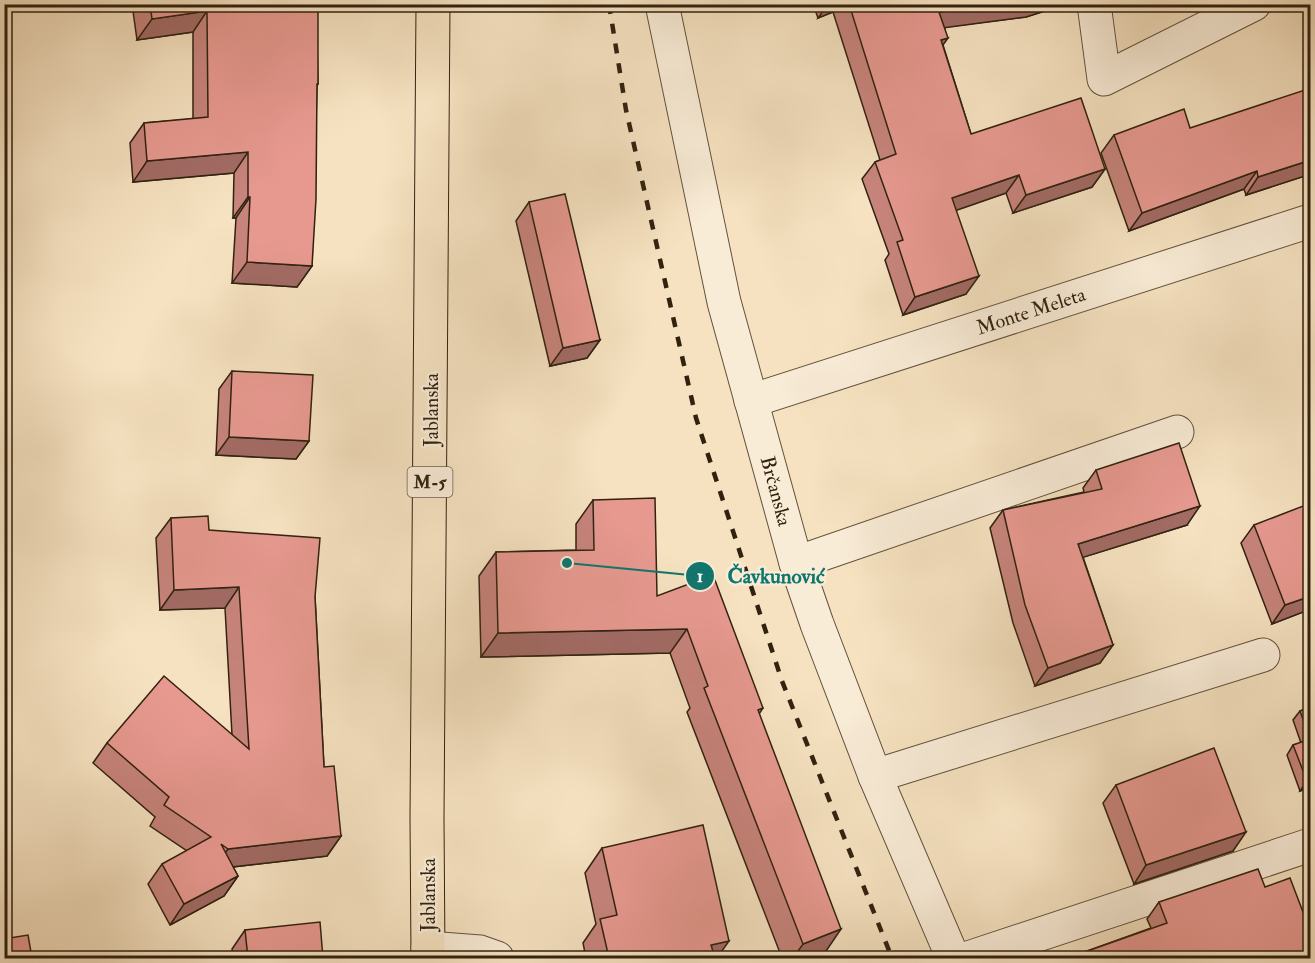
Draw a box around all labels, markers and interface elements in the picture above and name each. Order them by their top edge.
street label: Monte Meleta [973,281,1089,340]
street label: Jablanska [419,372,444,448]
street label: Brčanska [755,453,798,529]
road number: M-5 [408,467,452,497]
callout: Čavkunović [685,556,836,595]
text: Čavkunović [727,563,826,590]
text: 1 [697,565,703,588]
street label: Jablanska [416,857,441,933]

